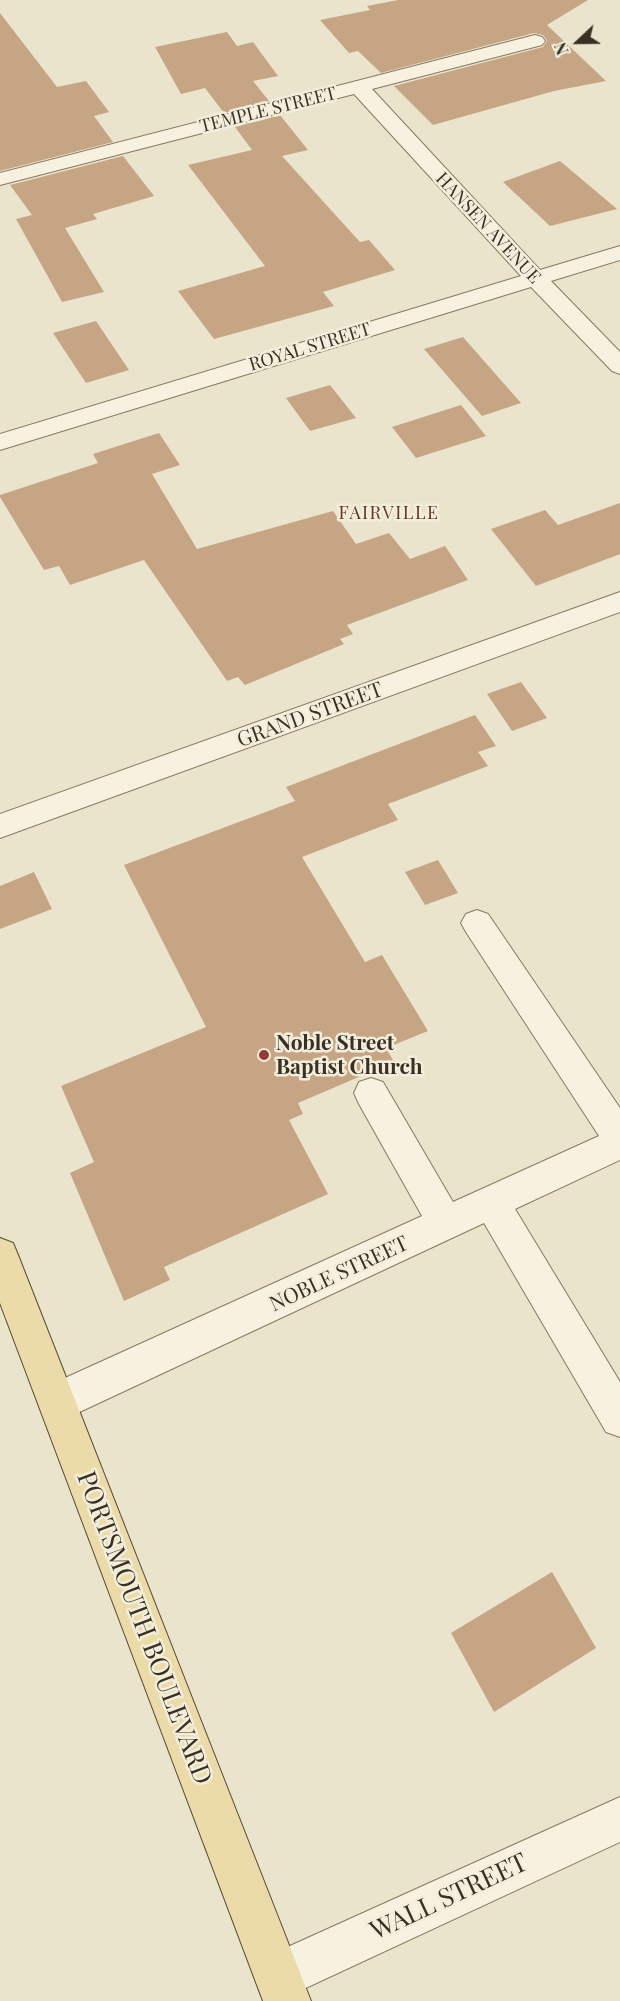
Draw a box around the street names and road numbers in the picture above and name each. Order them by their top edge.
street label: TEMPLE STREET [197,83,339,137]
street label: HANSEN AVENUE [431,168,545,288]
street label: ROYAL STREET [247,318,373,376]
street label: GRAND STREET [234,677,386,753]
street label: NOBLE STREET [266,1231,412,1317]
street label: PORTSMOUTH BOULEVARD [70,1467,218,1789]
street label: WALL STREET [365,1847,533,1947]

